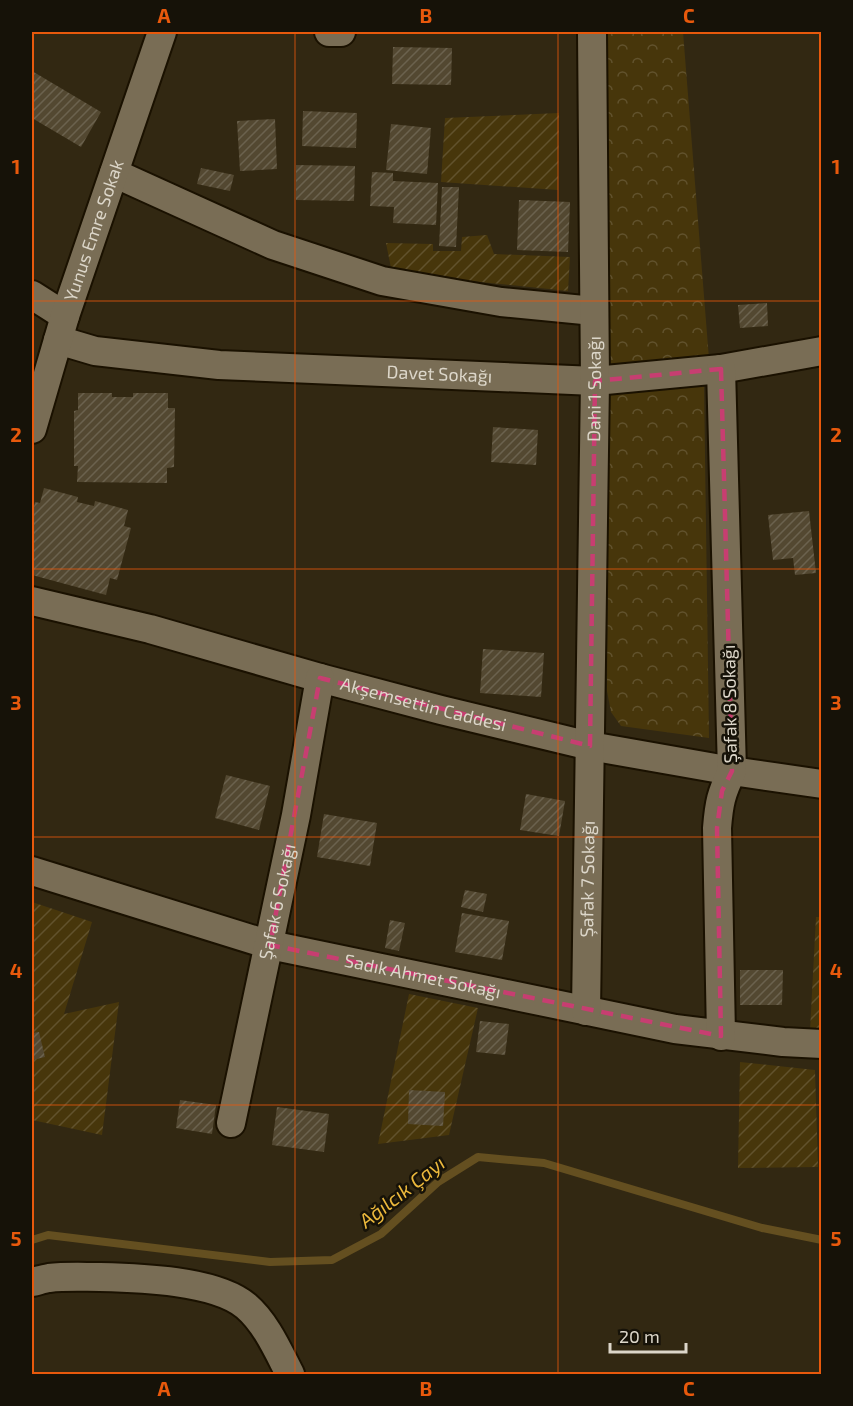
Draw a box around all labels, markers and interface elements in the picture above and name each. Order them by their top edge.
text: A [157,3,171,27]
text: B [420,3,432,27]
text: C [683,3,695,27]
text: 1 [12,154,20,178]
text: 1 [832,154,840,178]
street label: Yunus Emre Sokak [59,156,128,304]
street label: Dahi 1 Sokağı [582,336,605,442]
street label: Davet Sokağı [386,360,493,387]
text: 2 [10,422,22,446]
text: 2 [830,422,842,446]
street label: Şafak 8 Sokağı [717,645,742,763]
street label: Akşemsettin Caddesi [338,672,509,735]
text: 3 [10,690,22,714]
text: 3 [830,690,842,714]
street label: Şafak 7 Sokağı [575,820,599,938]
street label: Şafak 6 Sokağı [254,842,300,962]
street label: Sadık Ahmet Sokağı [342,949,503,1003]
text: 4 [10,958,23,982]
text: 4 [830,958,843,982]
water label: Ağılcık Çayı [353,1150,450,1234]
text: 5 [10,1226,22,1250]
text: 5 [830,1226,842,1250]
scale bar [610,1316,686,1354]
text: 20 m [619,1325,660,1347]
text: A [157,1376,171,1400]
text: B [420,1376,432,1400]
text: C [683,1376,695,1400]

